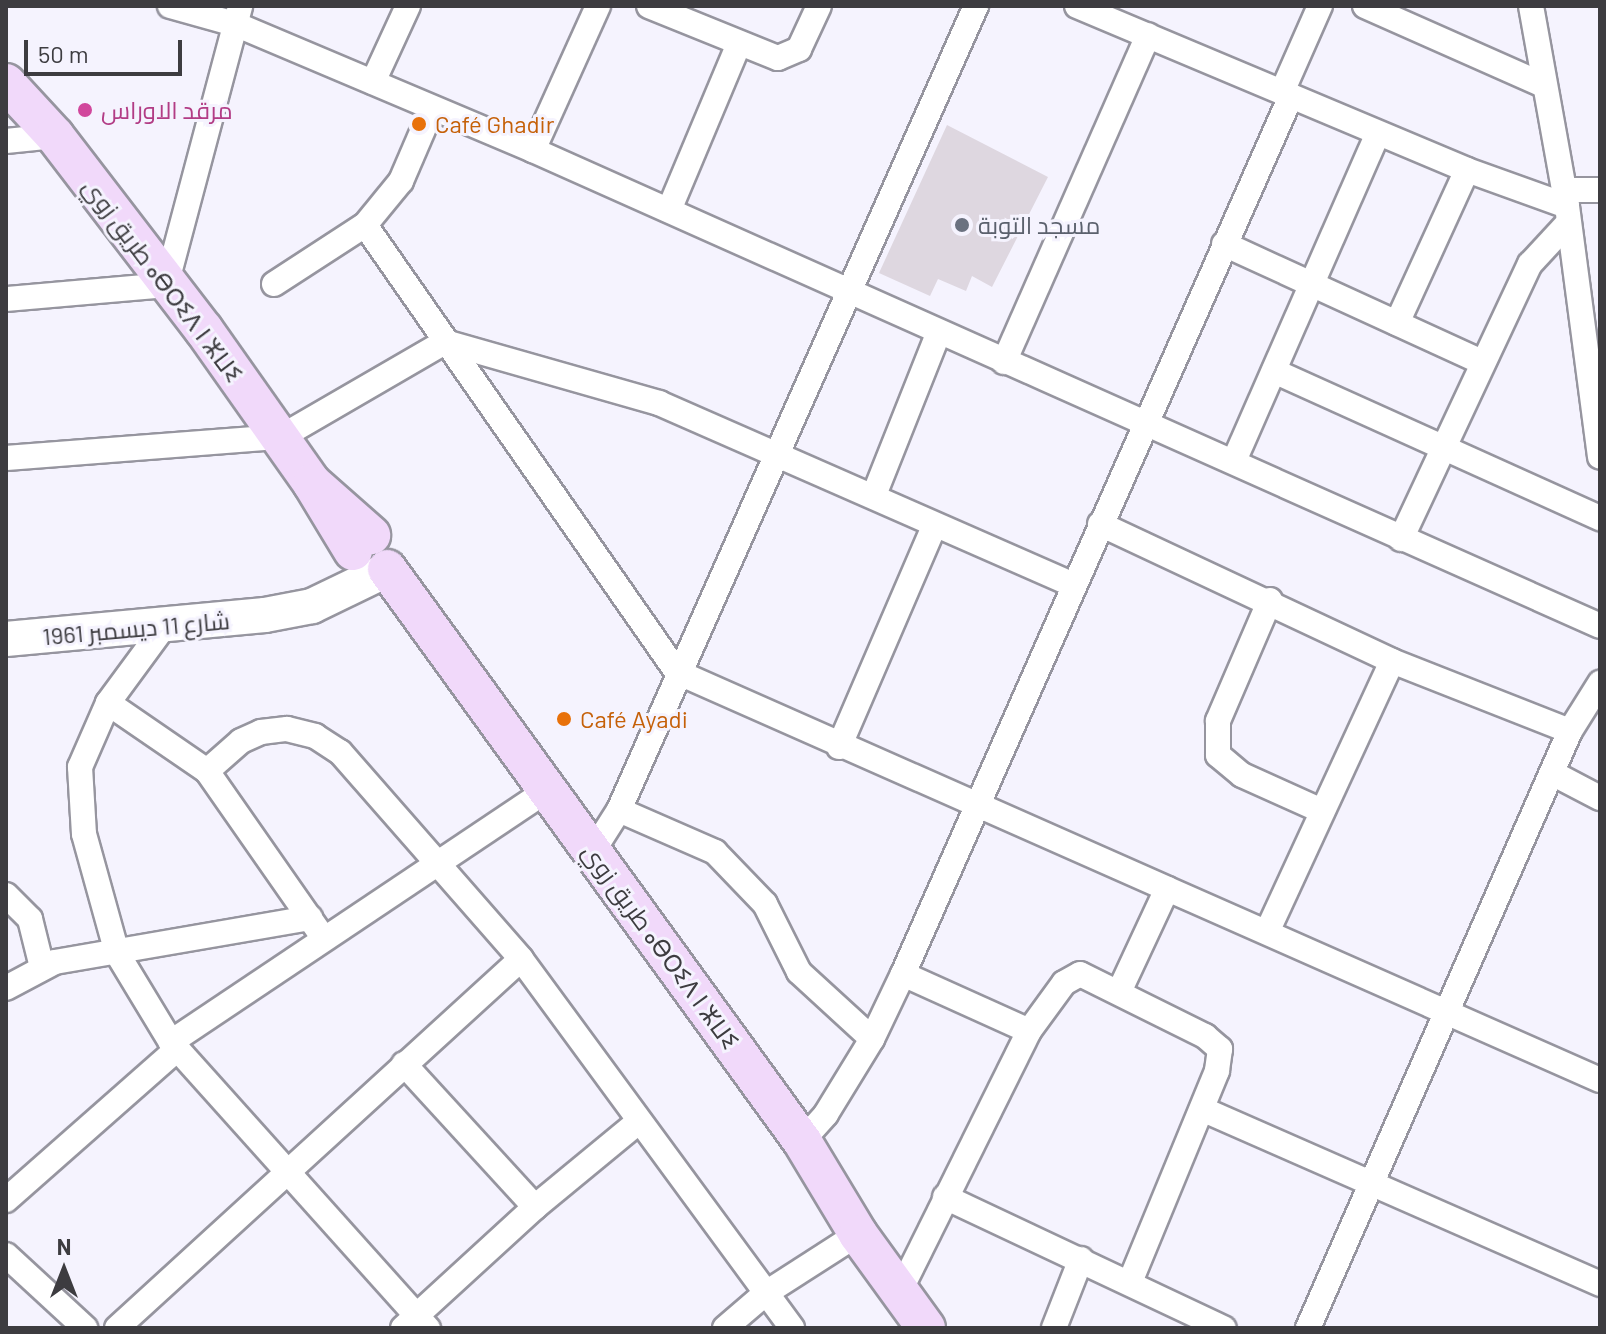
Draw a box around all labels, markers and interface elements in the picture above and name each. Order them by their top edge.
scale bar [28,24,186,74]
text: 50 m [38,39,89,68]
place label: مرقد الاوراس [101,96,233,124]
marker: مرقد الاوراس [76,101,94,119]
place label: Café Ghadir [435,110,554,138]
marker: Café Ghadir [410,115,428,133]
street label: طريق زوي ⴰⴱⵔⵉⴷ ⵏ ⵣⵡⵉ [77,173,249,387]
place label: مسجد التوبة [978,211,1100,239]
marker: مسجد التوبة [953,216,971,234]
street label: شارع 11 ديسمبر 1961 [41,605,231,651]
place label: Café Ayadi [580,705,688,733]
marker: Café Ayadi [555,710,573,728]
street label: طريق زوي ⴰⴱⵔⵉⴷ ⵏ ⵣⵡⵉ [577,838,745,1054]
north arrow [24,1230,104,1310]
text: N [57,1233,71,1259]

